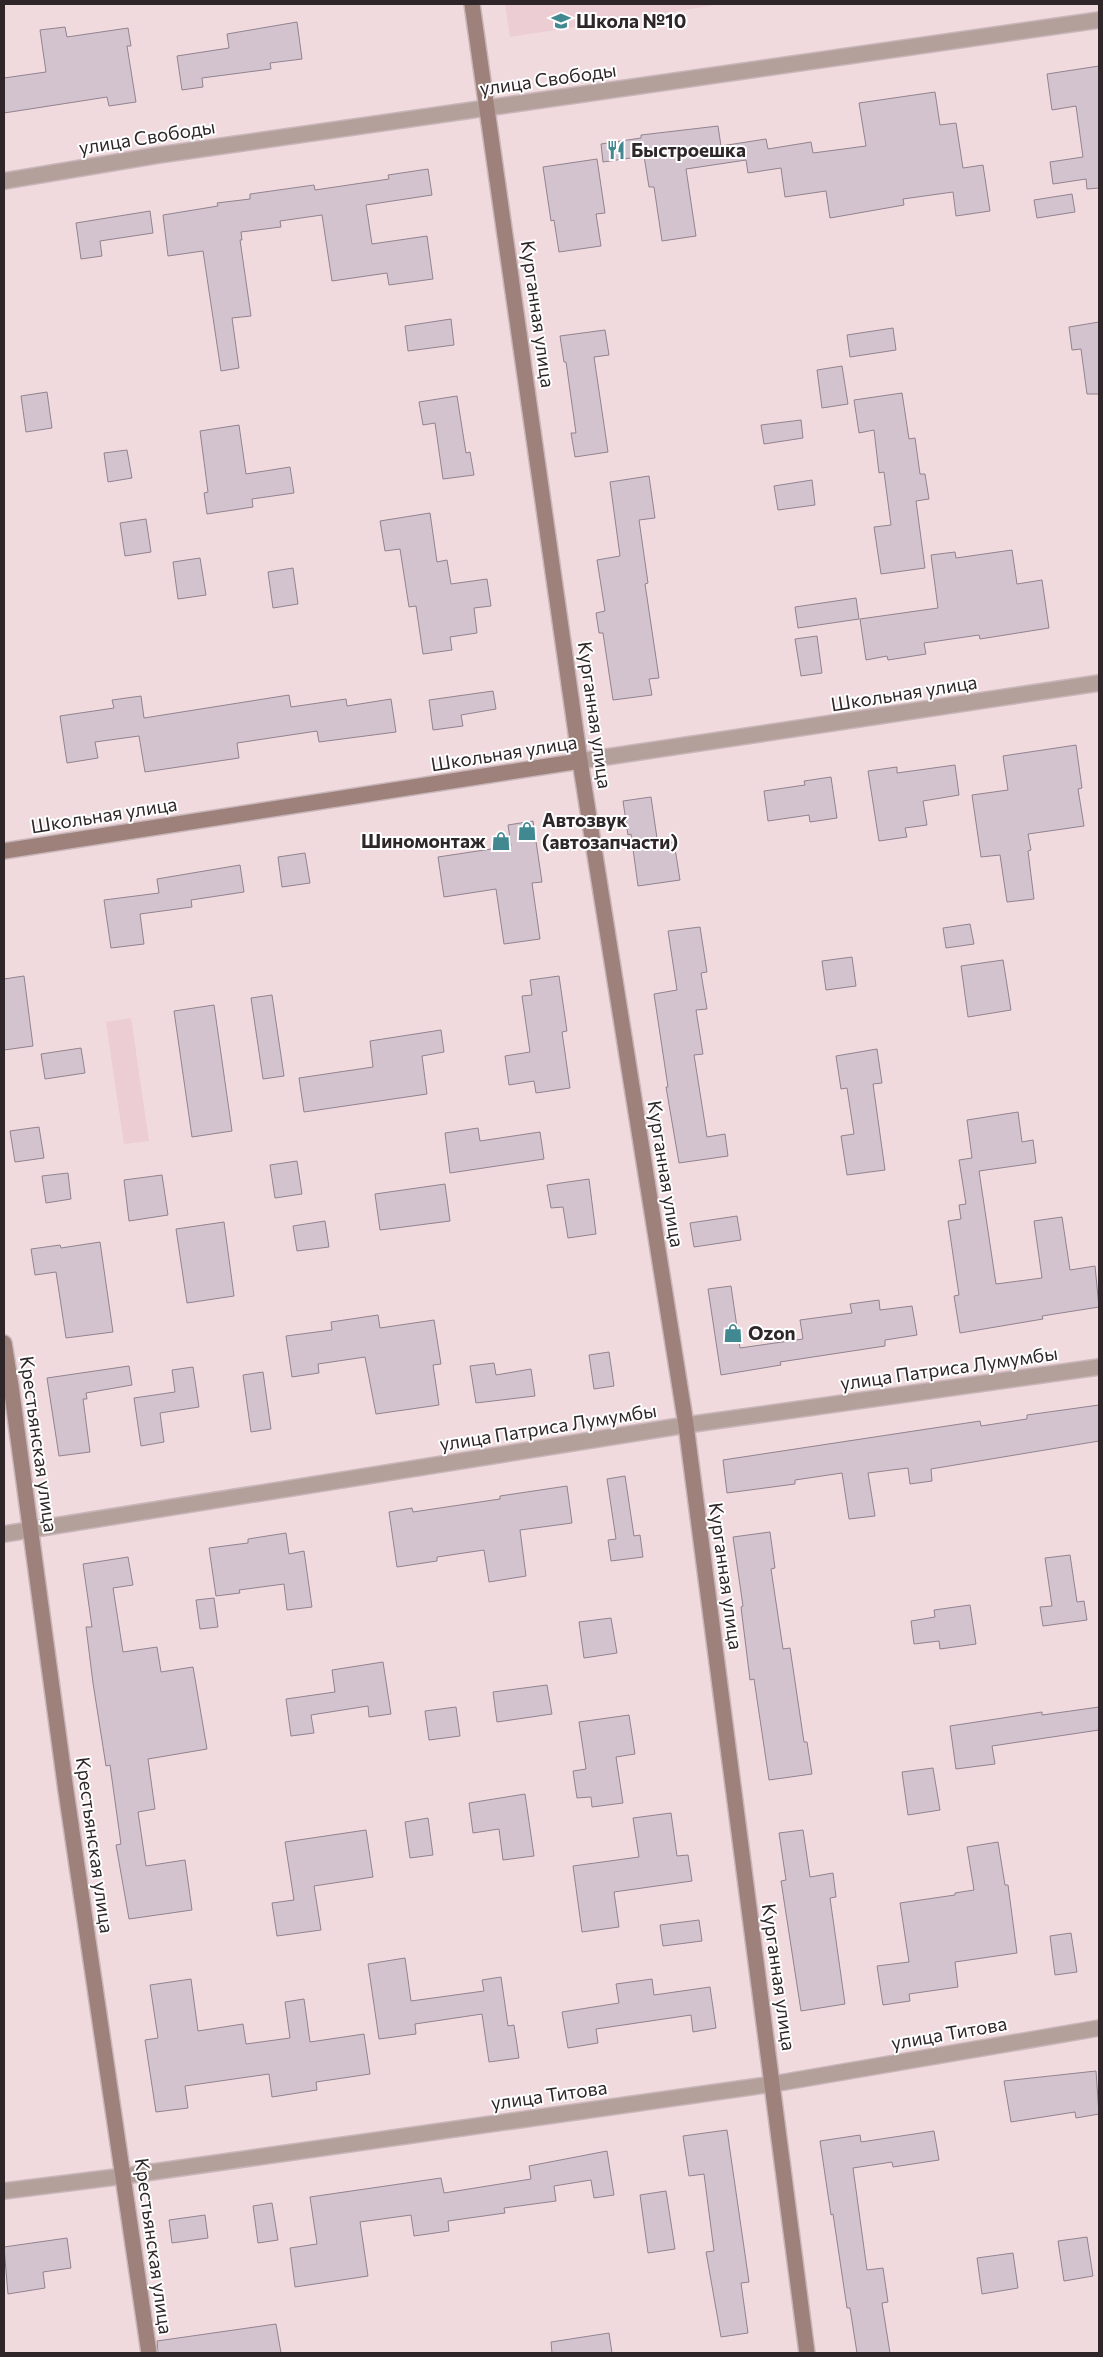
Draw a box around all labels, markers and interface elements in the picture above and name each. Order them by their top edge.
place label: Школа №10 [576,9,686,32]
school or university icon: Школа №10 [550,10,572,32]
street label: улица Свободы [478,58,618,99]
street label: улица Свободы [77,114,217,159]
place label: Быстроешка [631,138,746,161]
restaurant icon: Быстроешка [605,139,627,161]
street label: Курганная улица [517,239,560,389]
street label: Курганная улица [574,640,617,790]
street label: Школьная улица [829,670,979,715]
street label: Школьная улица [429,730,579,775]
street label: Школьная улица [29,792,179,837]
place label: Автозвук (автозапчасти) [542,808,678,853]
shop icon: Автозвук (автозапчасти) [516,820,538,842]
place label: Шиномонтаж [361,829,486,852]
shop icon: Шиномонтаж [490,830,512,852]
street label: Курганная улица [644,1099,689,1249]
place label: Ozon [748,1321,796,1344]
shop icon: Ozon [722,1322,744,1344]
street label: улица Патриса Лумумбы [839,1341,1059,1394]
street label: Крестьянская улица [16,1354,63,1534]
street label: улица Патриса Лумумбы [438,1398,658,1455]
street label: Курганная улица [705,1501,748,1651]
street label: Крестьянская улица [72,1755,119,1935]
street label: Курганная улица [758,1902,801,2052]
street label: улица Титова [889,2011,1009,2054]
street label: улица Титова [489,2075,609,2114]
street label: Крестьянская улица [131,2156,178,2336]

